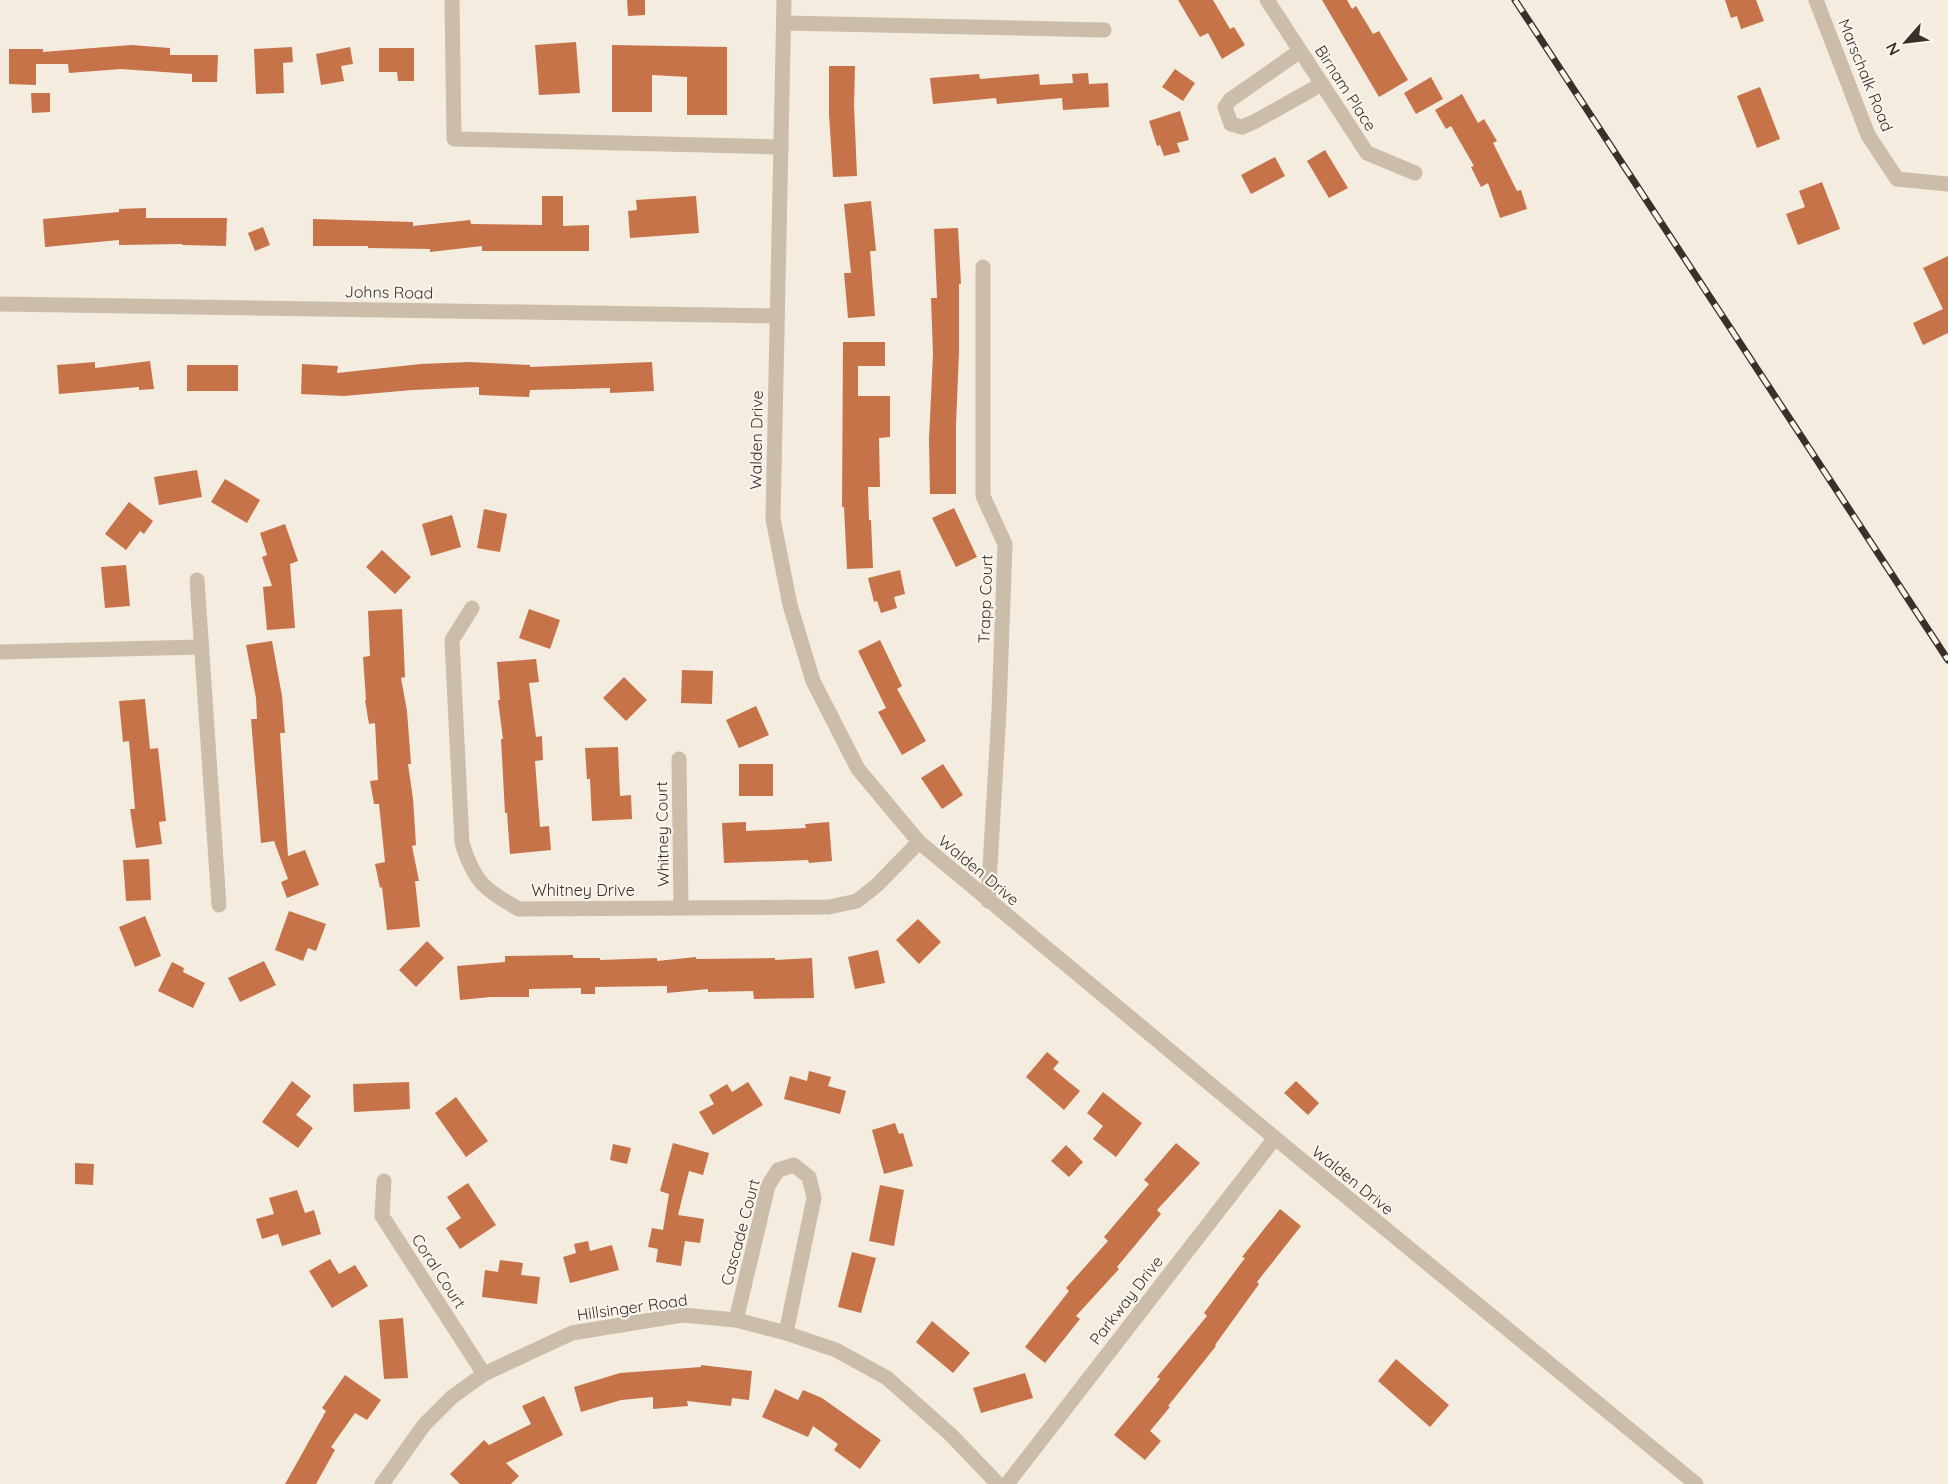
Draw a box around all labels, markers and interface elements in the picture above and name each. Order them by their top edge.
north arrow [1876,12,1936,72]
street label: Marschalk Road [1834,16,1898,134]
text: N [1881,39,1904,59]
street label: Birnam Place [1311,41,1381,135]
street label: Johns Road [344,281,434,303]
street label: Walden Drive [745,390,767,490]
street label: Trapp Court [973,554,997,644]
street label: Whitney Court [651,781,673,887]
street label: Walden Drive [934,830,1024,910]
street label: Whitney Drive [531,880,635,900]
street label: Walden Drive [1308,1141,1398,1219]
street label: Cascade Court [716,1177,764,1287]
street label: Coral Court [408,1230,470,1312]
street label: Parkway Drive [1085,1251,1167,1349]
street label: Hillsinger Road [575,1289,689,1325]

